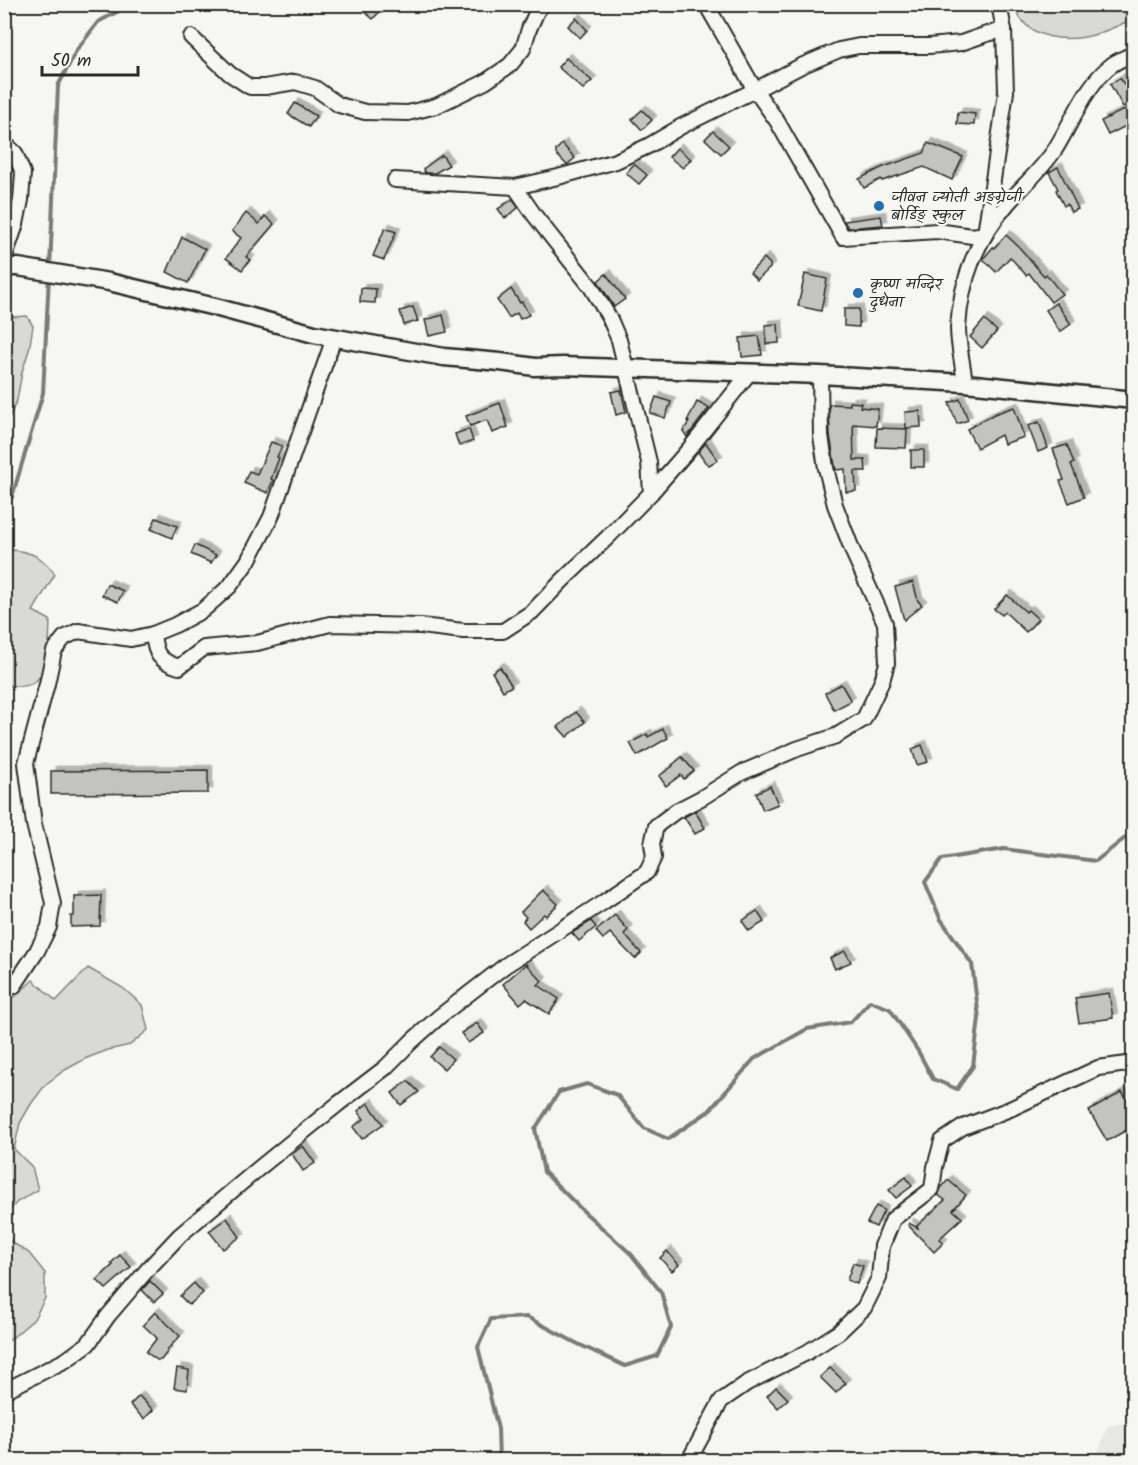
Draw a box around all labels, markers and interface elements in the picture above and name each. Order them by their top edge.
scale bar [42,39,138,77]
text: 50 m [51,47,91,76]
place label: जीवन ज्योती अङ्ग्रेजी बोर्डिङ् स्कुल [891,185,1025,228]
marker: जीवन ज्योती अङ्ग्रेजी बोर्डिङ् स्कुल [872,199,886,213]
place label: कृष्ण मन्दिर दुधेना [868,272,945,315]
marker: कृष्ण मन्दिर दुधेना [851,286,865,300]

